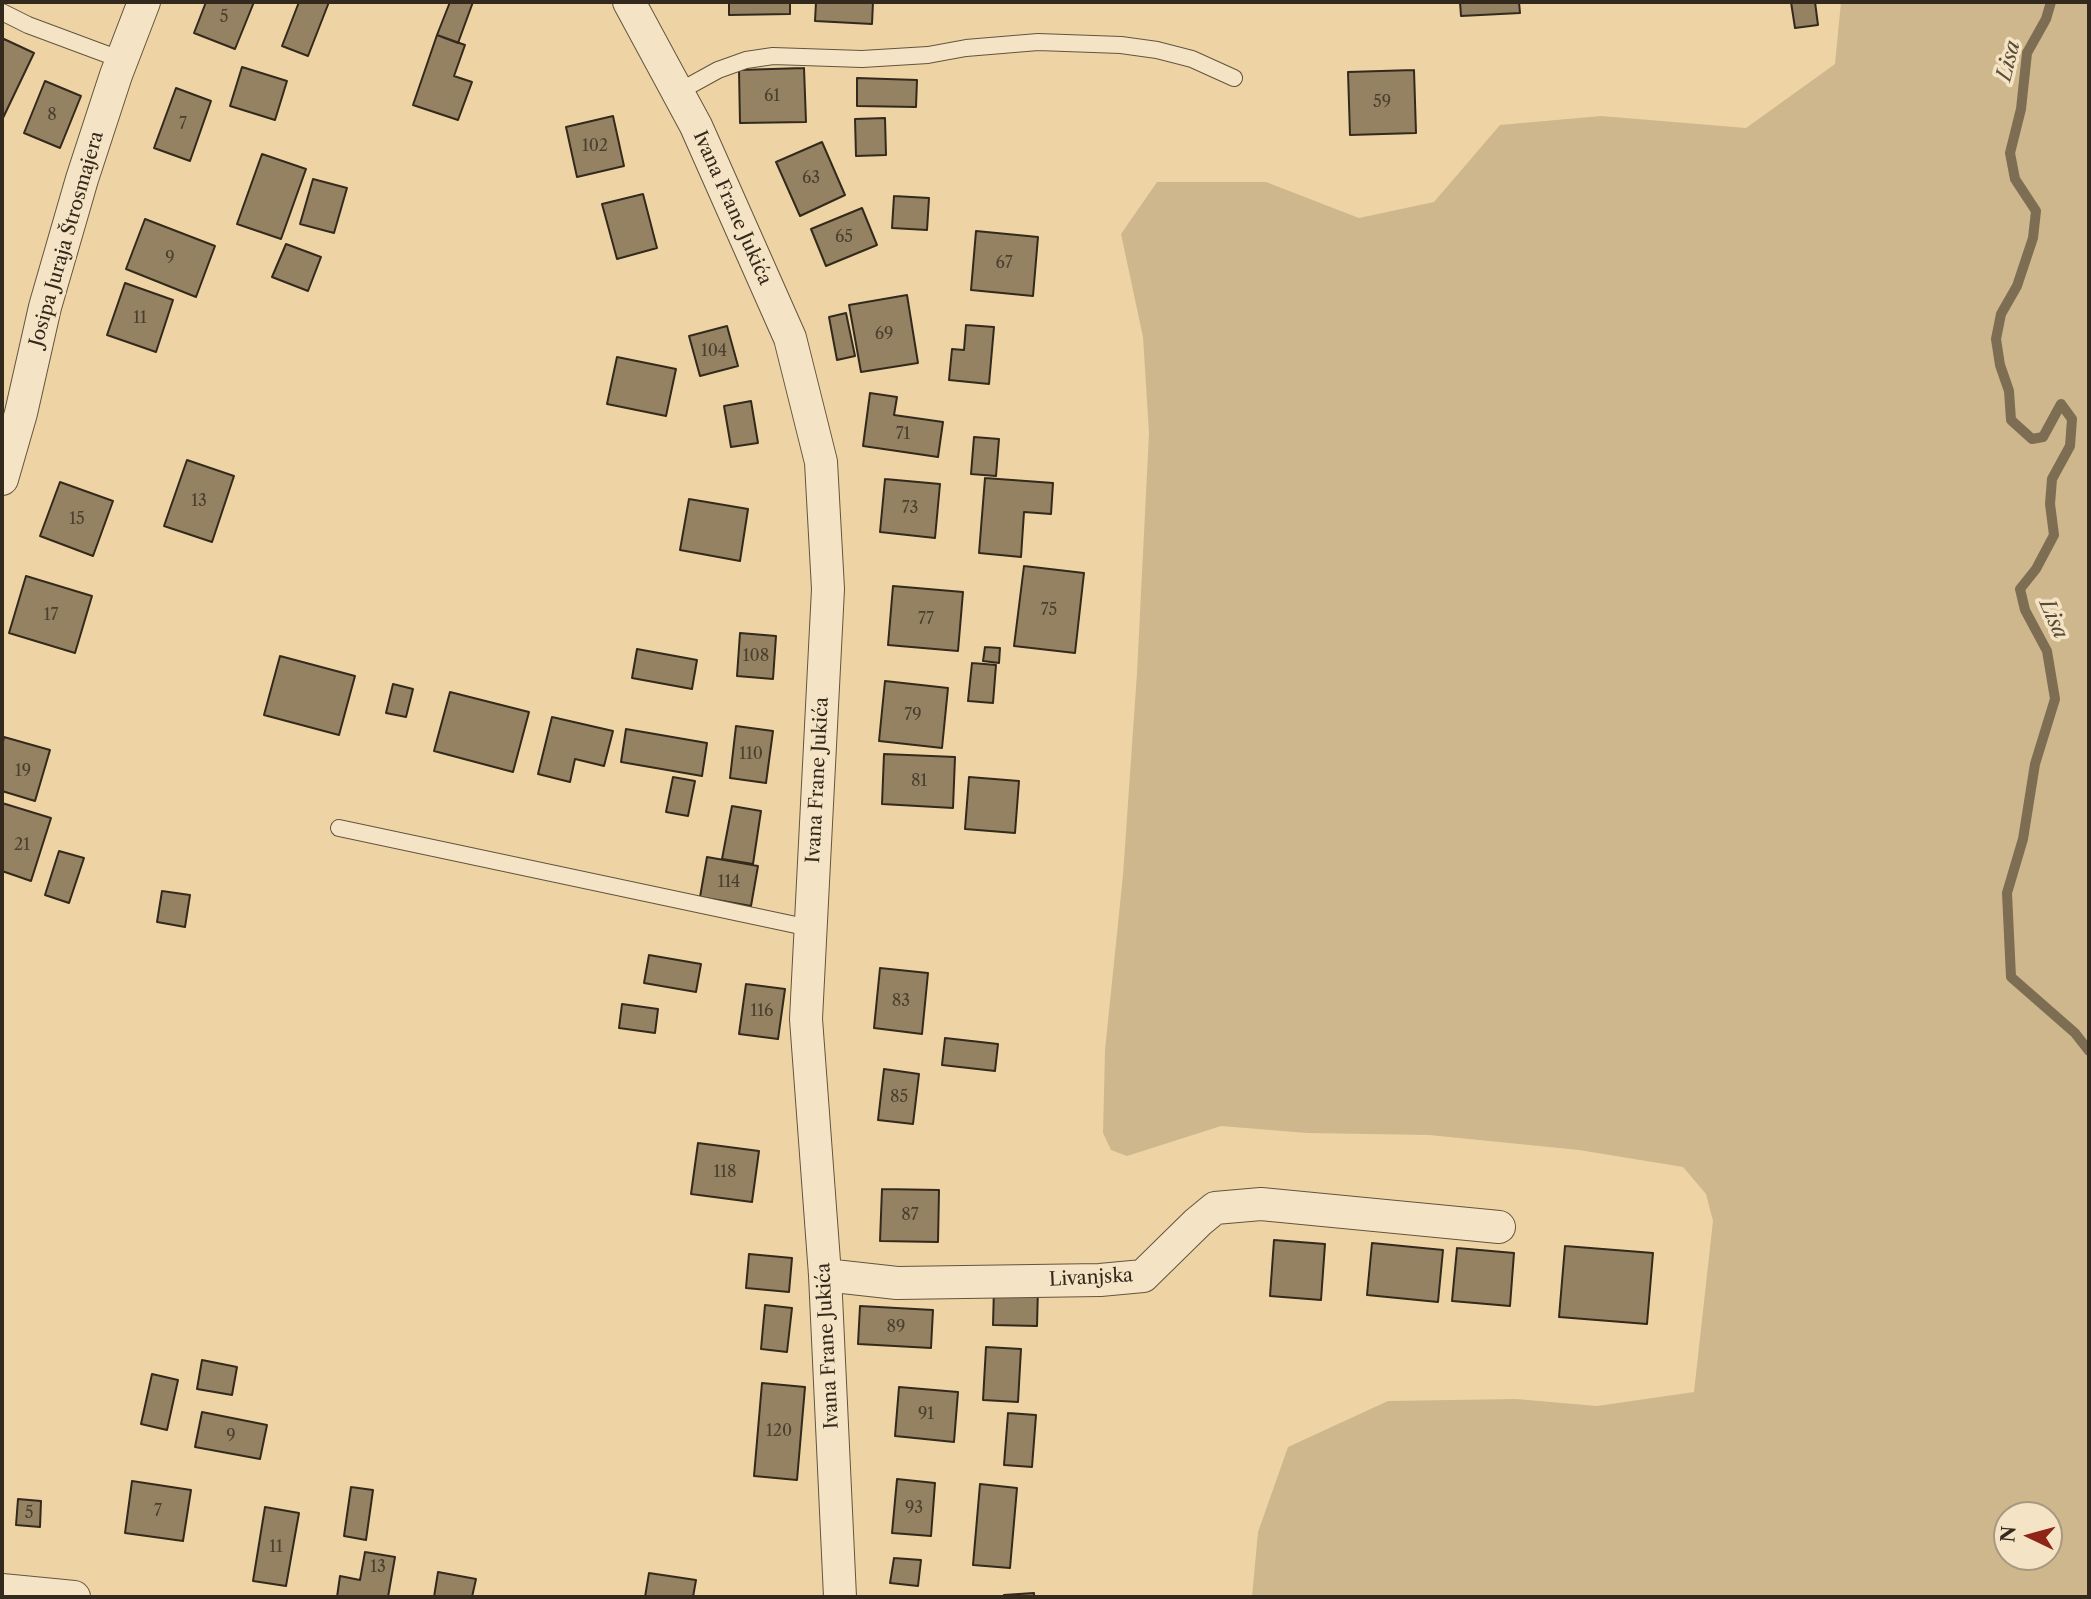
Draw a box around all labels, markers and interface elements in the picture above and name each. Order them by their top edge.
house number: 5 [220,7,228,27]
water label: Lisa [1992,38,2026,84]
house number: 61 [764,86,780,106]
house number: 59 [1373,92,1391,112]
house number: 8 [47,105,57,125]
house number: 7 [179,114,187,134]
street label: Ivana Frane Jukića [688,127,776,289]
street label: Josipa Juraja Štrosmajera [25,129,109,349]
house number: 102 [582,136,608,156]
house number: 63 [802,168,820,188]
house number: 65 [835,227,853,247]
house number: 9 [165,248,175,268]
house number: 67 [995,253,1013,273]
house number: 11 [133,308,147,328]
house number: 69 [875,324,893,344]
house number: 104 [701,341,727,361]
house number: 71 [896,424,910,444]
house number: 13 [191,491,207,511]
house number: 73 [902,498,918,518]
house number: 15 [69,509,85,529]
water label: Lisa [2033,595,2073,643]
house number: 75 [1041,600,1057,620]
house number: 17 [44,605,58,625]
house number: 77 [918,609,934,629]
house number: 108 [743,646,769,666]
street label: Ivana Frane Jukića [802,696,834,864]
house number: 79 [904,705,922,725]
house number: 110 [739,744,763,764]
house number: 19 [15,761,31,781]
house number: 81 [911,771,927,791]
house number: 21 [14,835,30,855]
house number: 114 [718,872,740,892]
house number: 83 [892,991,910,1011]
house number: 116 [751,1001,773,1021]
house number: 85 [890,1087,908,1107]
house number: 118 [714,1162,736,1182]
house number: 87 [901,1205,919,1225]
street label: Ivana Frane Jukića [812,1262,844,1430]
street label: Livanjska [1048,1264,1134,1292]
house number: 89 [887,1317,905,1337]
house number: 91 [918,1404,934,1424]
house number: 120 [766,1421,792,1441]
house number: 9 [226,1426,236,1446]
house number: 93 [905,1498,923,1518]
house number: 7 [154,1501,162,1521]
north arrow [1993,1501,2063,1571]
house number: 5 [25,1503,33,1523]
text: N [1996,1525,2021,1544]
house number: 11 [269,1537,283,1557]
house number: 13 [370,1557,386,1577]

